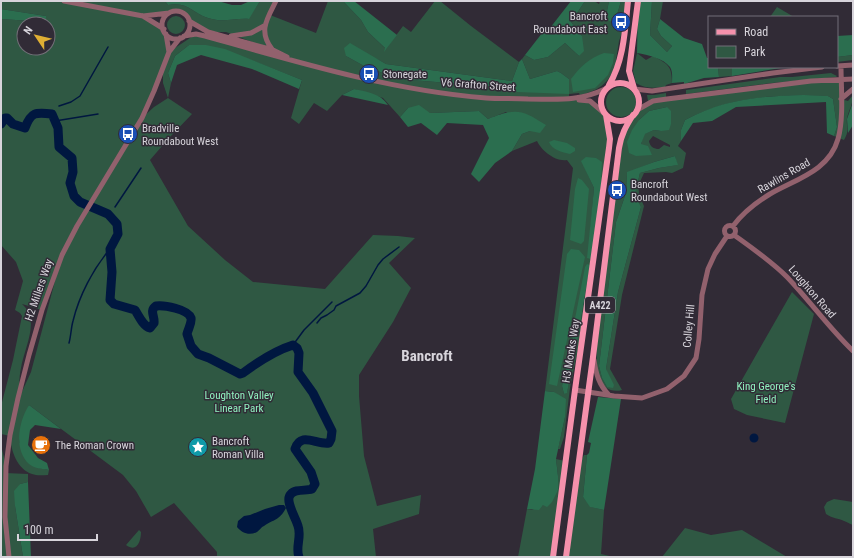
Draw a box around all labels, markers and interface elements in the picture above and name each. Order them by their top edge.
place label: Bancroft Roundabout East [533,10,607,36]
bus stop icon: Bancroft Roundabout East [610,11,632,33]
north arrow [16,16,56,56]
legend [708,16,838,68]
text: N [21,24,36,37]
text: Road [744,25,768,39]
text: Park [744,45,766,59]
bus stop icon: Stonegate [358,63,380,85]
place label: Stonegate [383,68,427,81]
street label: V6 Grafton Street [440,76,516,94]
place label: Bradville Roundabout West [142,122,218,148]
bus stop icon: Bradville Roundabout West [117,123,139,145]
street label: Rawlins Road [756,156,812,196]
place label: Bancroft Roundabout West [631,178,707,204]
bus stop icon: Bancroft Roundabout West [606,179,628,201]
street label: H2 Millers Way [22,257,56,323]
street label: Loughton Road [786,263,838,321]
road number: A422 [585,297,615,313]
street label: Colley Hill [681,304,697,348]
street label: H3 Monks Way [560,318,583,384]
district label: Bancroft [401,347,453,365]
park label: King George's Field [736,380,796,406]
park label: Loughton Valley Linear Park [204,389,274,415]
cafe icon: The Roman Crown [30,434,52,456]
place label: Bancroft Roman Villa [212,435,264,461]
place icon: Bancroft Roman Villa [187,436,209,458]
place label: The Roman Crown [55,439,134,452]
scale bar [18,516,97,542]
text: 100 m [24,523,54,537]

